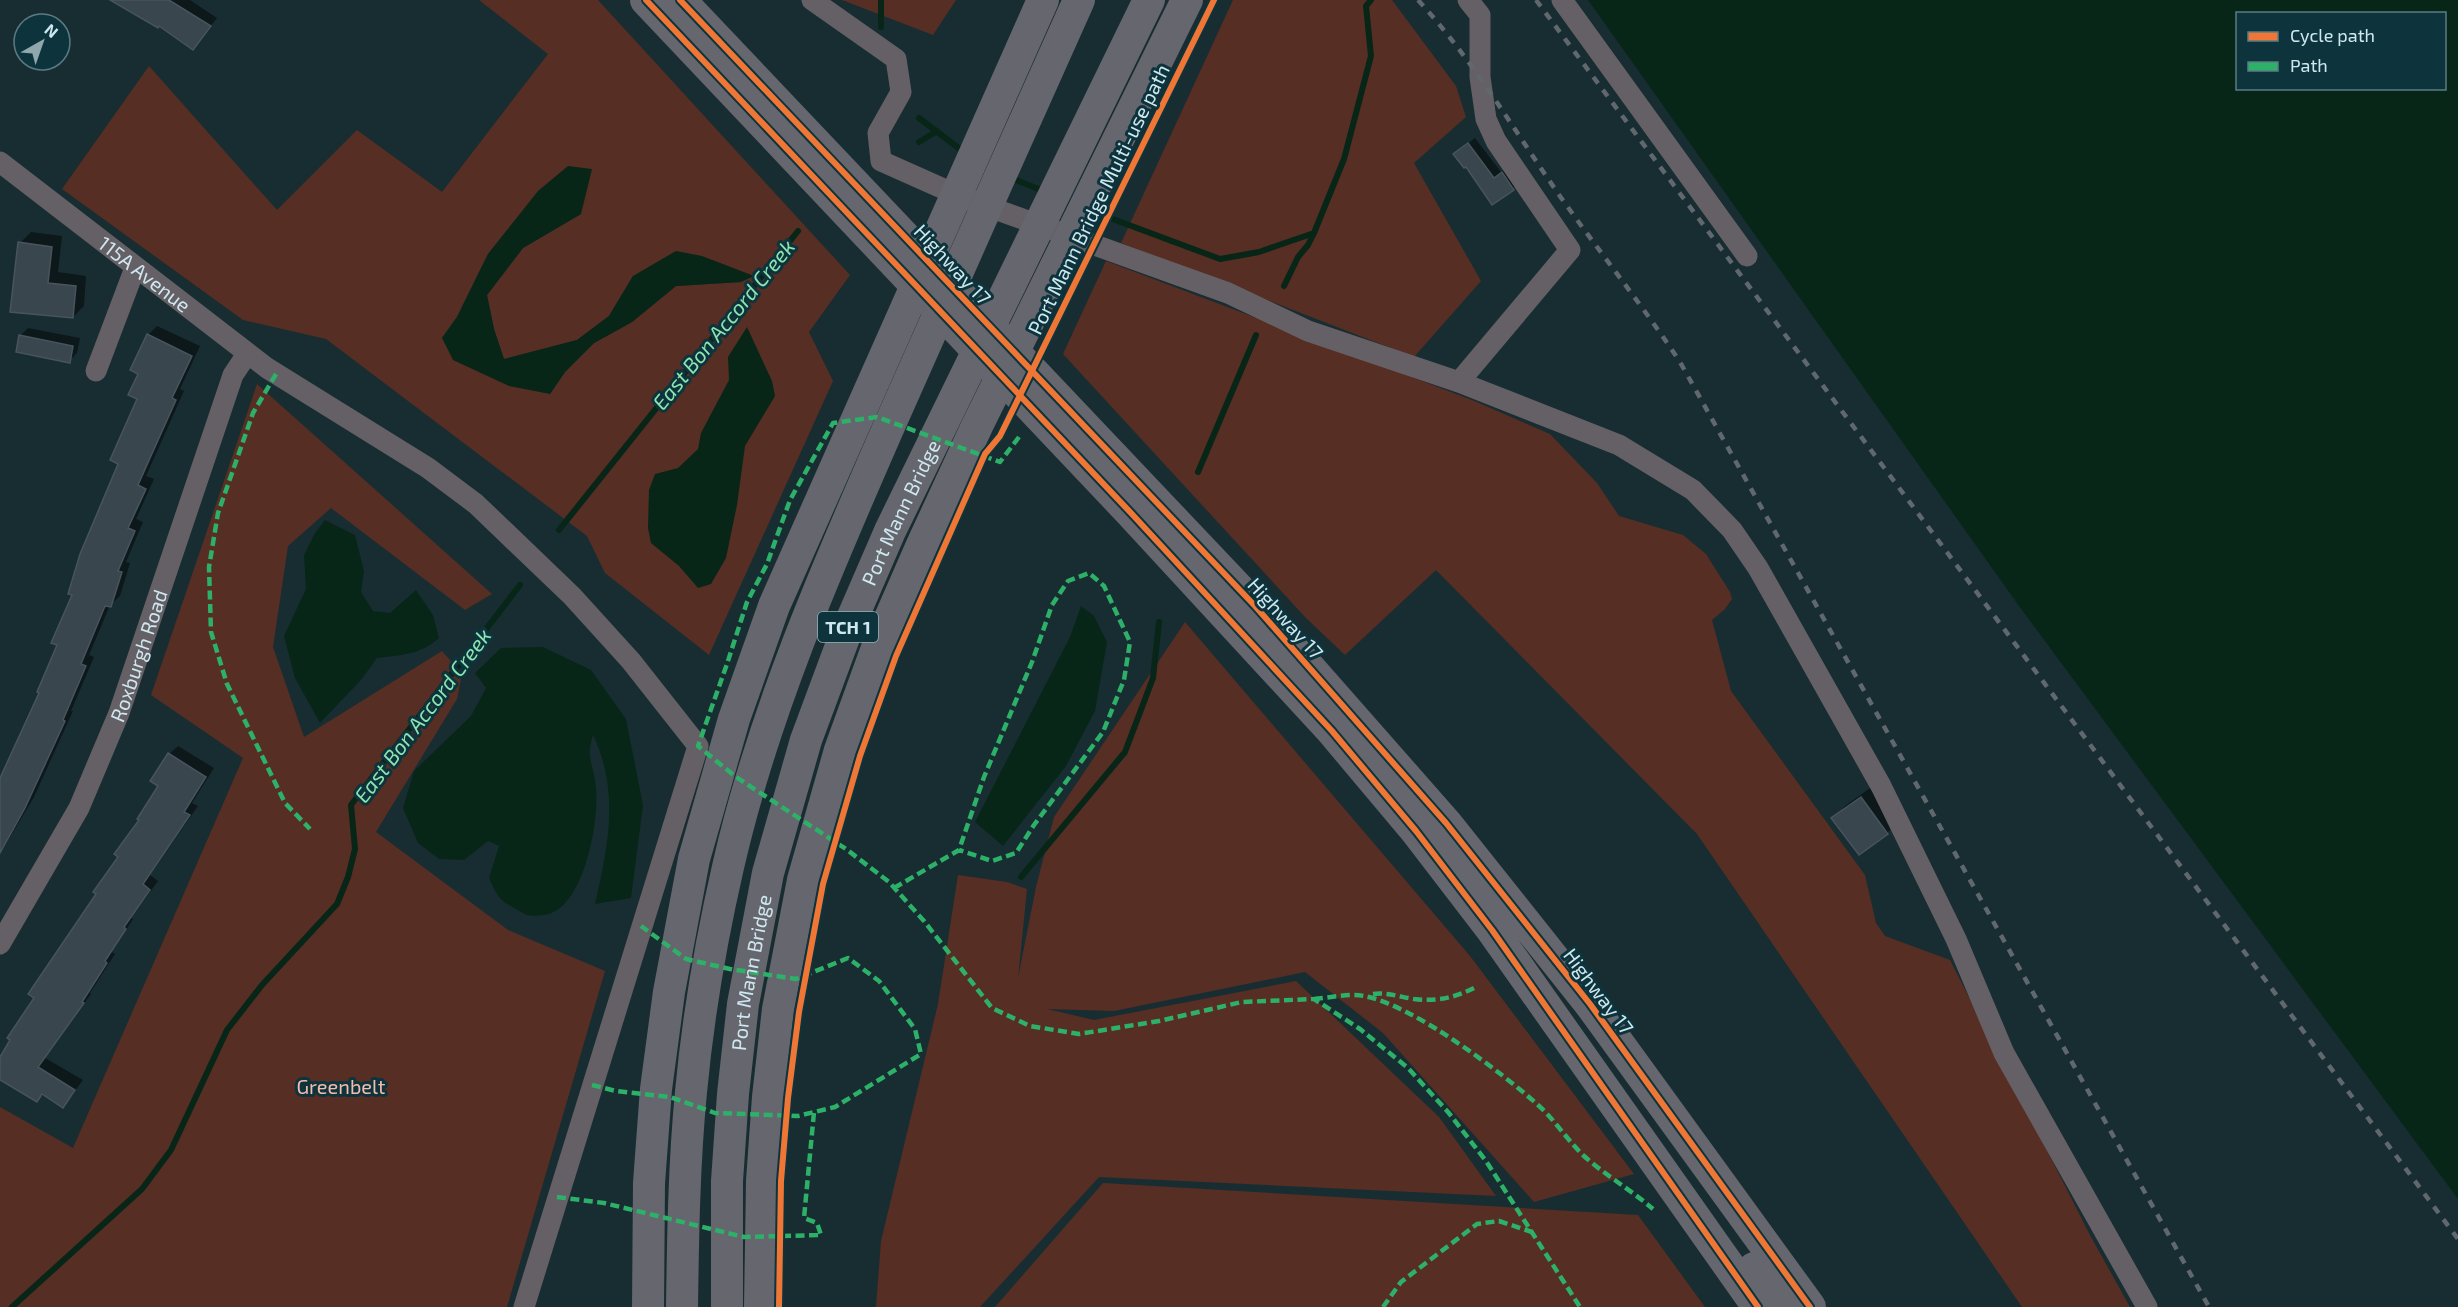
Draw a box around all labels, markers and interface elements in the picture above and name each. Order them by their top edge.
north arrow [12,12,72,72]
legend [2236,12,2446,90]
text: N [41,19,62,41]
text: Cycle path [2290,24,2375,46]
text: Path [2290,54,2328,76]
street label: Port Mann Bridge Multi-use path [1022,60,1174,338]
street label: Highway 17 [910,219,996,309]
street label: 115A Avenue [94,231,196,317]
water label: East Bon Accord Creek [647,234,799,414]
street label: Port Mann Bridge [856,436,945,589]
street label: Highway 17 [1243,572,1329,664]
street label: Roxburgh Road [105,586,172,725]
road number: TCH 1 [818,612,878,642]
water label: East Bon Accord Creek [348,623,496,807]
street label: Port Mann Bridge [726,892,776,1052]
street label: Highway 17 [1559,943,1639,1039]
park label: Greenbelt [297,1074,386,1098]

